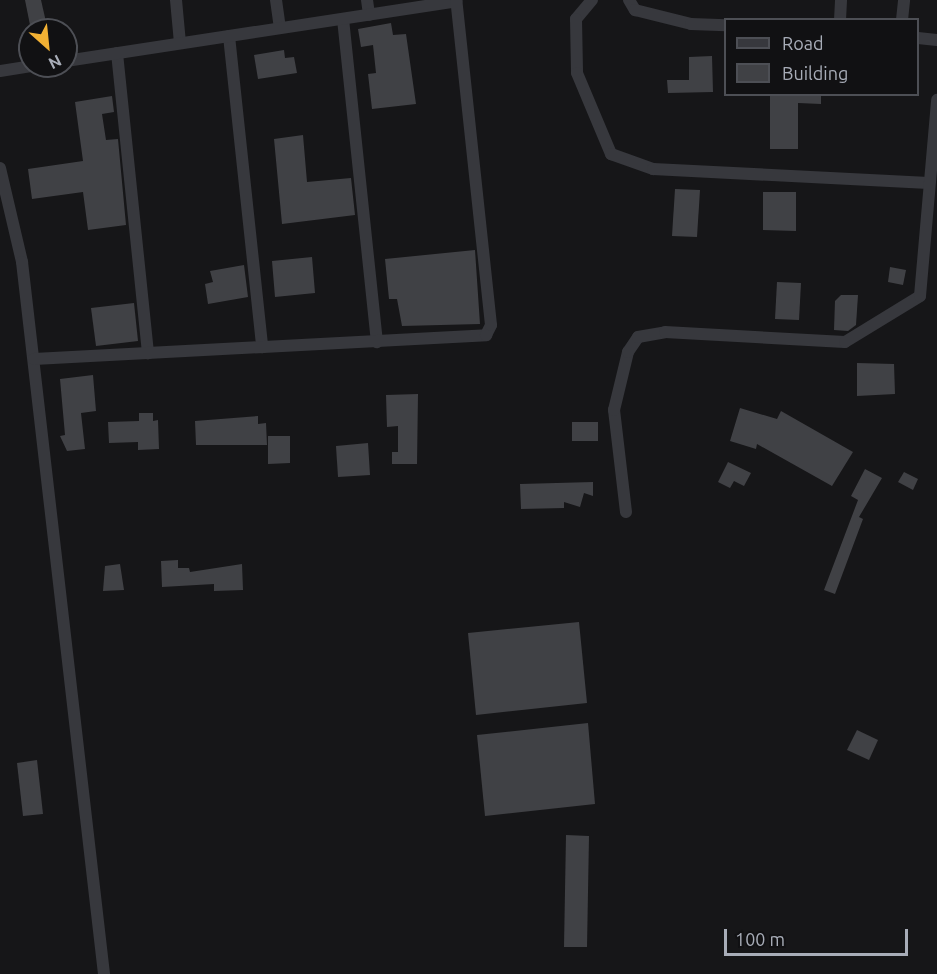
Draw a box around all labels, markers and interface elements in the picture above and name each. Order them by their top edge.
north arrow [18,18,78,78]
legend [724,18,919,96]
text: Road [782,33,824,53]
text: N [46,52,65,73]
text: Building [782,63,848,83]
scale bar [727,917,912,955]
text: 100 m [735,929,785,949]

